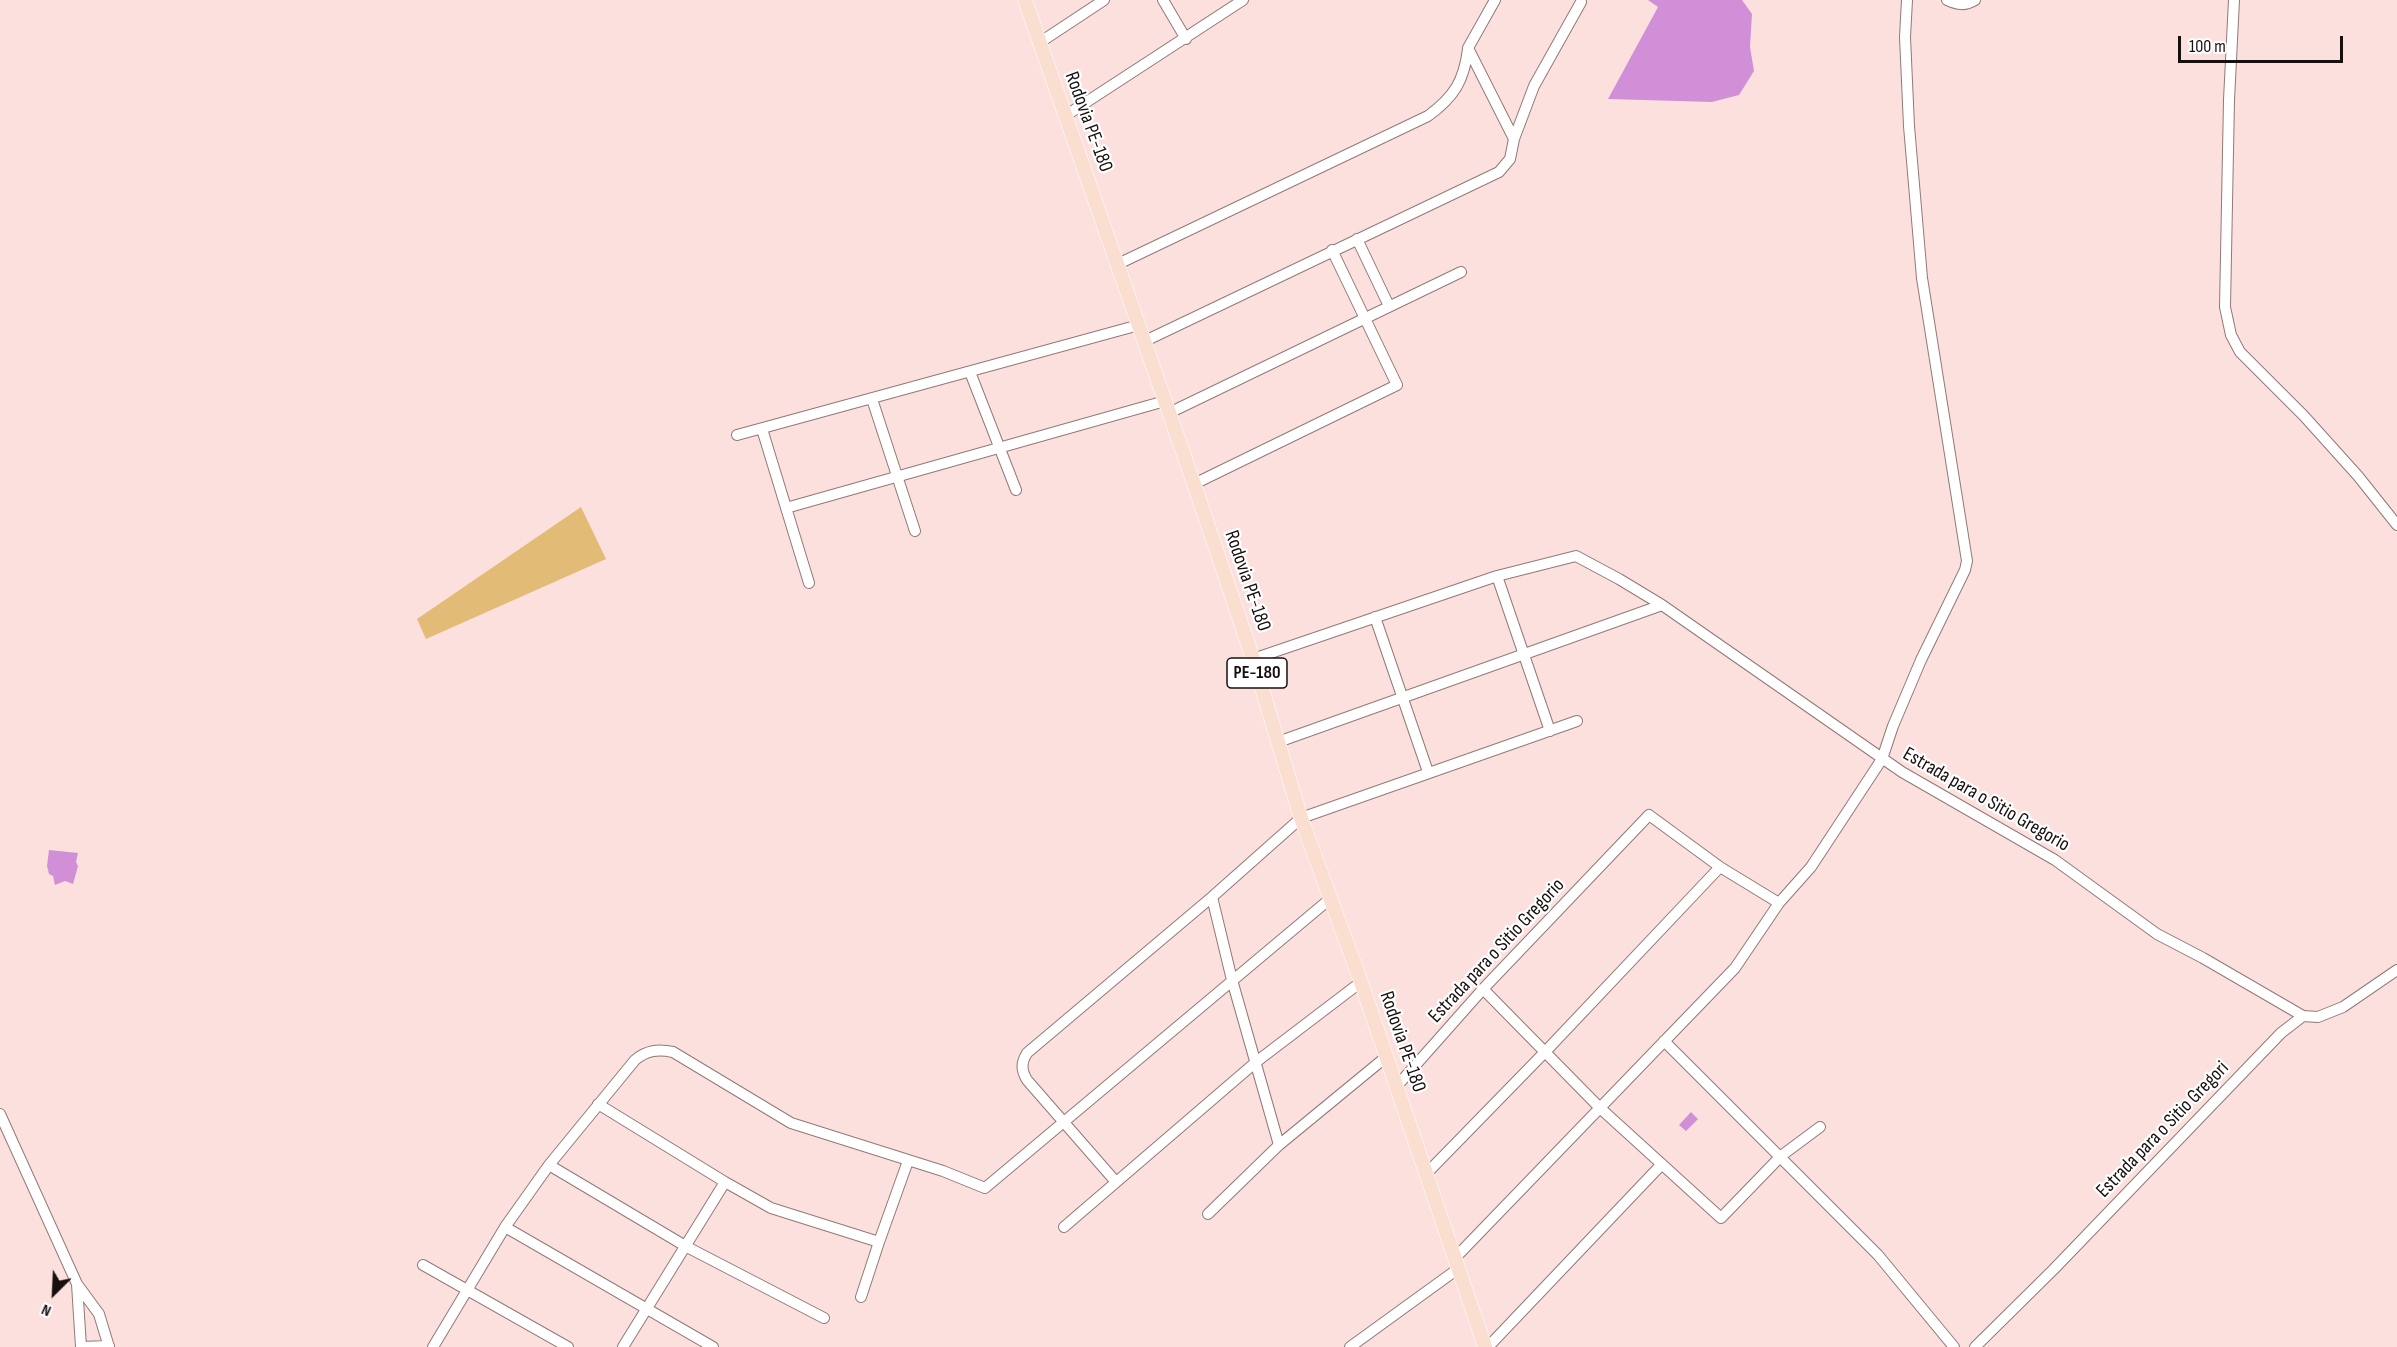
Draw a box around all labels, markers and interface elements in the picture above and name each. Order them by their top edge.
scale bar [2181,24,2346,62]
text: 100 m [2189,36,2226,57]
street label: Rodovia PE-180 [1059,69,1117,175]
street label: Rodovia PE-180 [1219,528,1275,634]
road number: PE-180 [1227,658,1287,688]
street label: Estrada para o Sitio Gregorio [1898,742,2074,858]
street label: Estrada para o Sitio Gregorio [1424,874,1570,1028]
street label: Rodovia PE-180 [1374,989,1430,1095]
street label: Estrada para o Sitio Gregori [2092,1057,2234,1203]
north arrow [24,1263,84,1323]
text: N [39,1299,54,1320]

